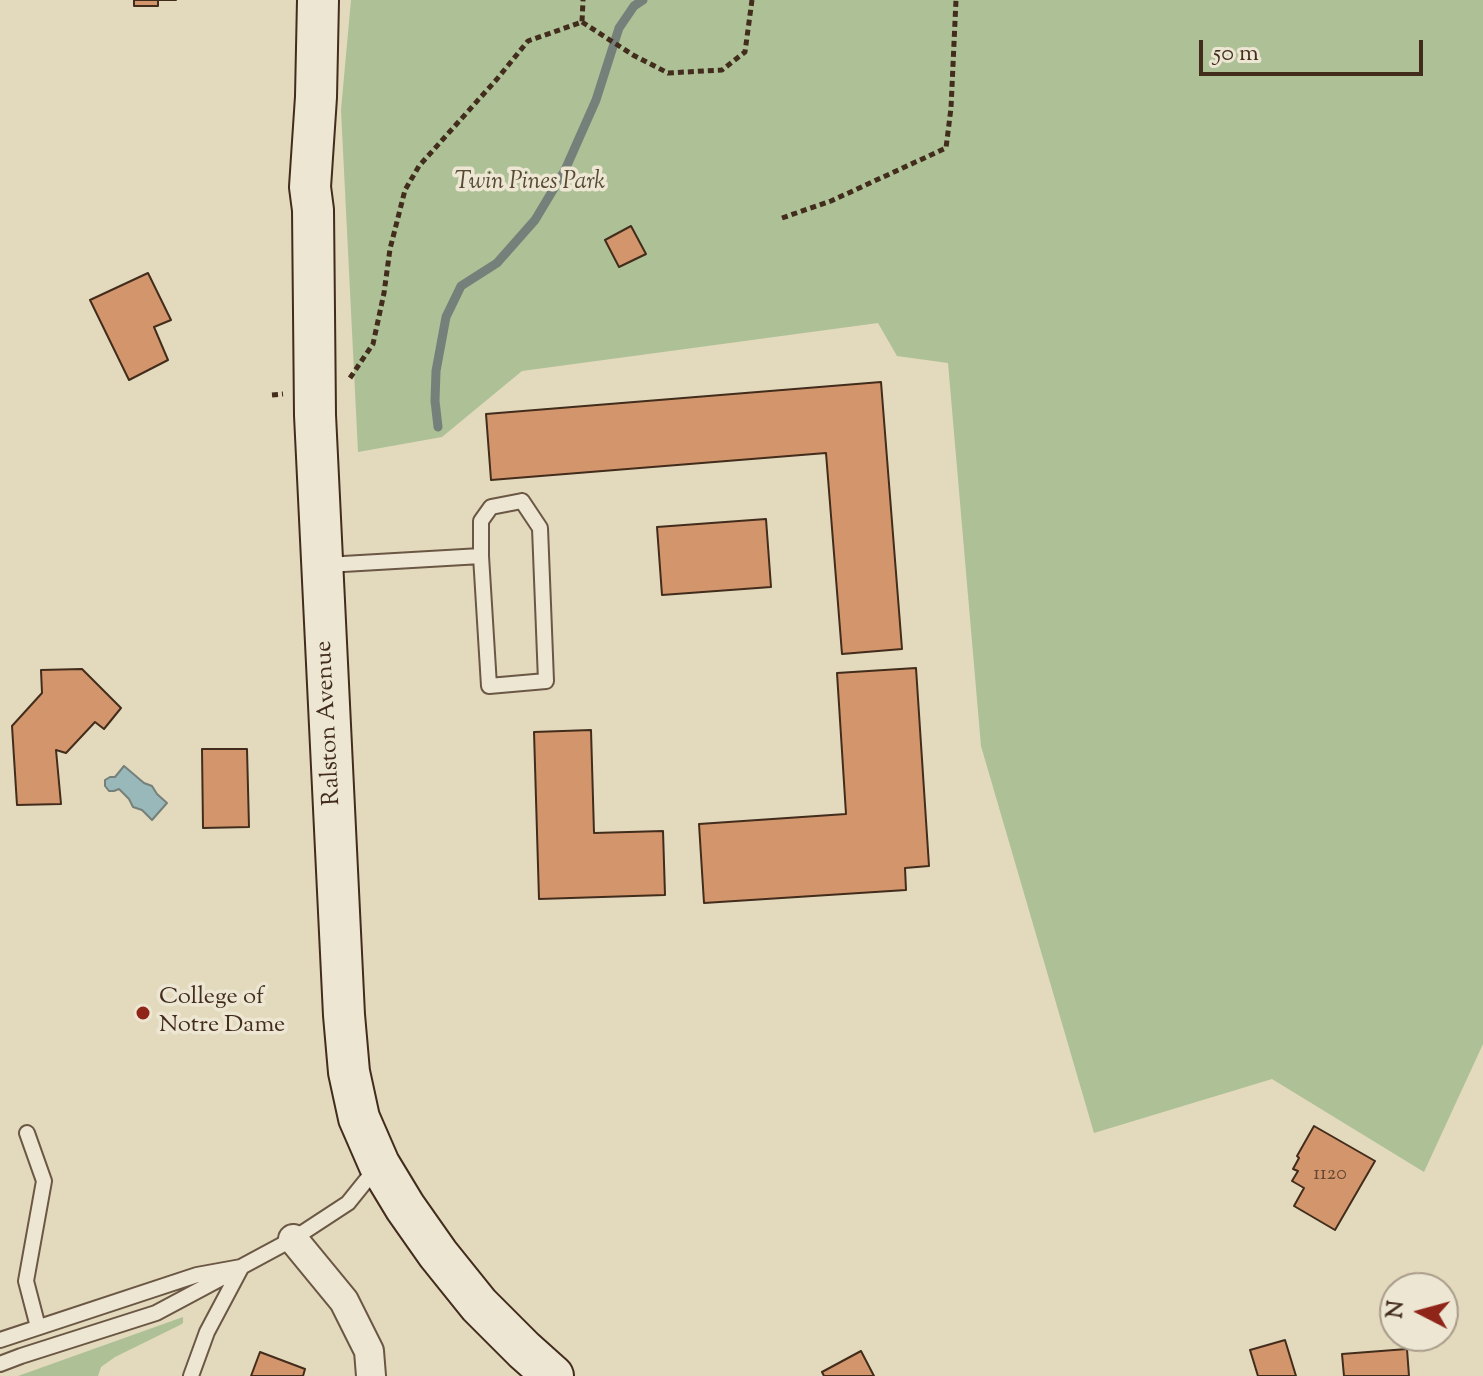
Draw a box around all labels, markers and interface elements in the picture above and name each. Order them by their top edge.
scale bar [1203,24,1427,74]
text: 50 m [1213,37,1259,71]
park label: Twin Pines Park [455,170,605,198]
street label: Ralston Avenue [311,640,349,806]
place label: College of Notre Dame [159,985,285,1041]
marker: College of Notre Dame [134,1004,152,1022]
house number: 1120 [1313,1164,1347,1188]
north arrow [1379,1272,1459,1352]
text: N [1380,1299,1414,1320]

